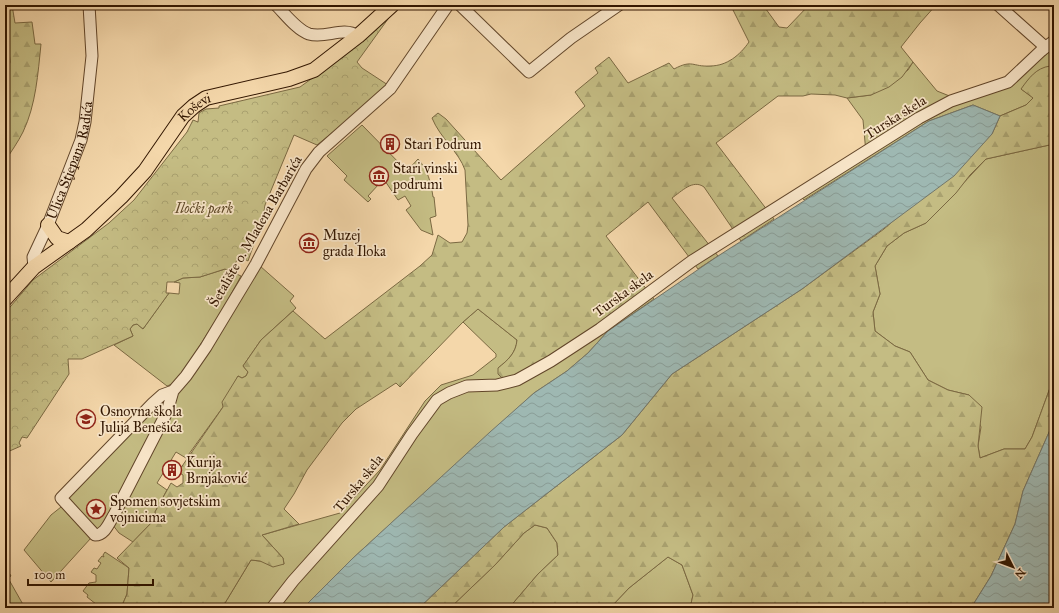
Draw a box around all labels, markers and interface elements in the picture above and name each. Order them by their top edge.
street label: Koševi [174,89,213,126]
street label: Turska skela [861,92,929,143]
street label: Ulica Stjepana Radića [43,100,96,222]
building icon: Stari Podrum [379,133,401,155]
place label: Stari Podrum [404,136,482,153]
street label: Šetalište o. Mladena Barbarića [203,152,306,310]
place label: Stari vinski podrumi [392,160,458,193]
museum icon: Stari vinski podrumi [368,165,390,187]
park label: Iločki park [174,200,234,218]
place label: Muzej grada Iloka [323,227,386,260]
museum icon: Muzej grada Iloka [298,232,320,254]
street label: Turska skela [590,266,656,321]
place label: Osnovna škola Julija Benešića [98,403,182,437]
school or university icon: Osnovna škola Julija Benešića [75,408,97,430]
street label: Turska skela [330,451,387,516]
place label: Kurija Brnjaković [186,454,248,487]
building icon: Kurija Brnjaković [161,459,183,481]
place label: Spomen sovjetskim vojnicima [109,493,221,526]
place icon: Spomen sovjetskim vojnicima [85,498,107,520]
north arrow [993,547,1033,587]
scale bar [28,561,153,587]
text: N [1012,566,1028,582]
text: 100 m [34,568,65,582]

